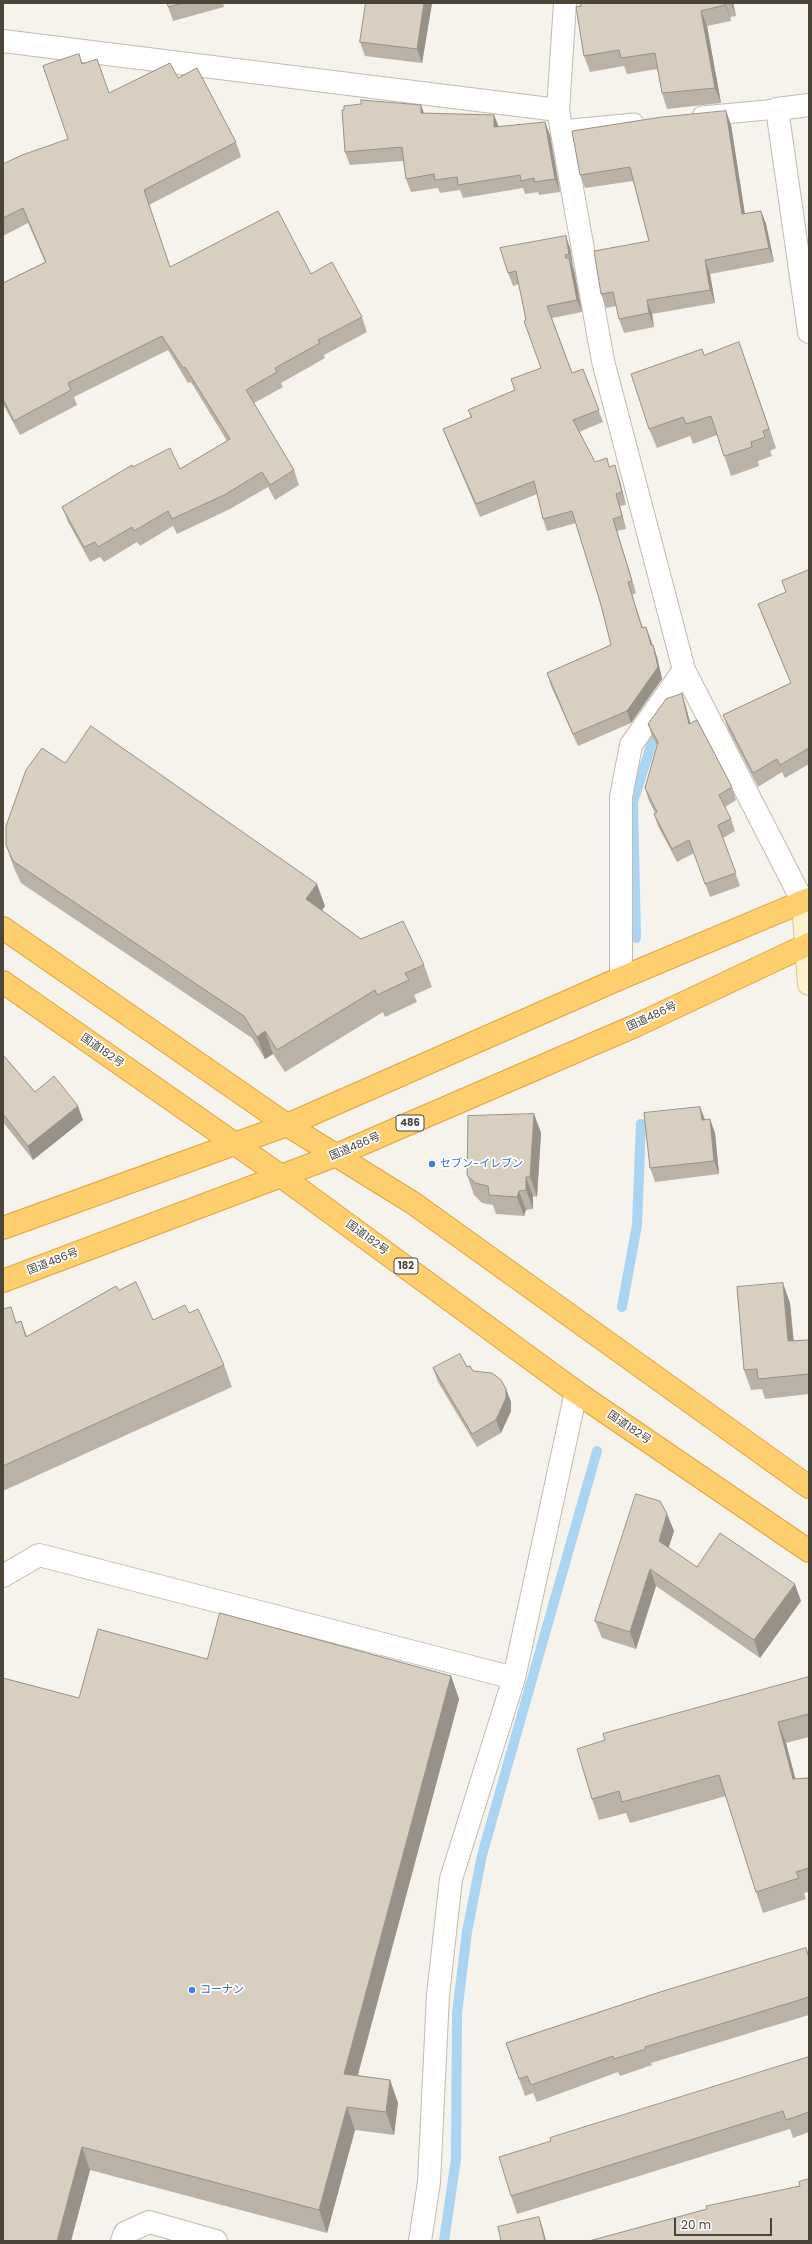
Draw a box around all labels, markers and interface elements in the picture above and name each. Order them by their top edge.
street label: 国道486号 [625,1000,679,1034]
street label: 国道182号 [78,1031,126,1071]
road number: 486 [396,1115,424,1131]
street label: 国道486号 [328,1130,382,1164]
place label: セブン-イレブン [440,1157,523,1171]
marker: セブン-イレブン [427,1159,437,1169]
street label: 国道182号 [343,1218,391,1258]
street label: 国道486号 [26,1246,80,1278]
road number: 182 [394,1258,418,1274]
street label: 国道182号 [605,1409,653,1447]
place label: コーナン [200,1983,244,1997]
marker: コーナン [187,1985,197,1995]
scale bar [676,2210,774,2236]
text: 20 m [681,2216,711,2233]

